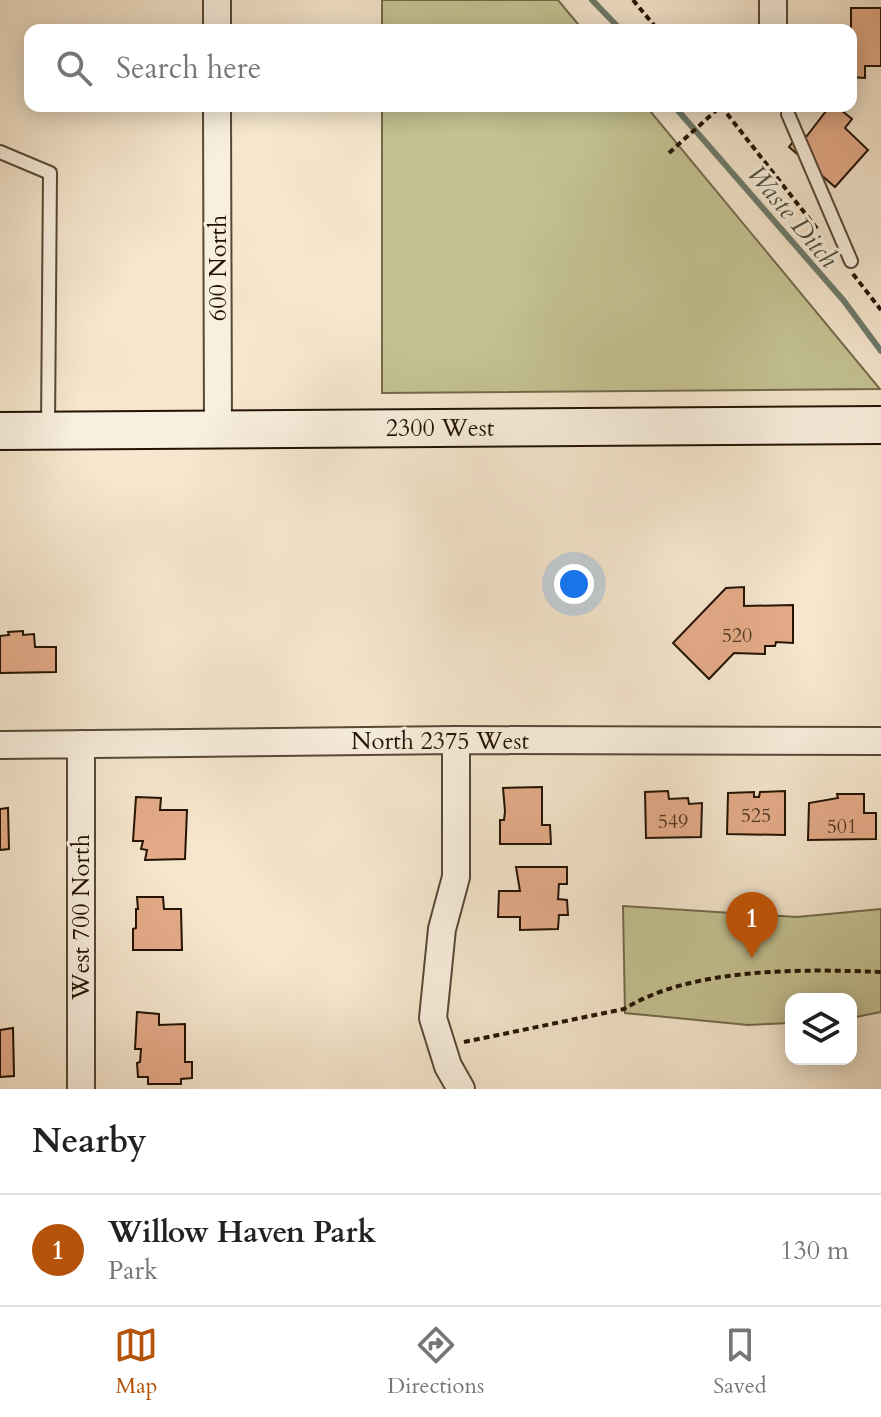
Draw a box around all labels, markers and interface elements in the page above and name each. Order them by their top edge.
search box [24,24,857,112]
icon: search [52,46,96,90]
text: Search here [116,48,261,89]
water label: Waste Ditch [739,157,846,276]
street label: 600 North [202,215,235,321]
street label: 2300 West [386,412,495,445]
your location [554,564,594,604]
house number: 520 [722,622,752,649]
street label: North 2375 West [351,725,529,758]
house number: 525 [741,802,771,829]
house number: 549 [658,808,688,835]
house number: 501 [827,813,857,840]
street label: West 700 North [65,834,98,1001]
pin: 1 [726,892,778,958]
map controls [785,993,857,1065]
button: layers [785,993,857,1065]
text: Nearby [32,1118,147,1164]
text: Willow Haven Park [108,1212,376,1253]
text: 1 [51,1233,65,1268]
text: 130 m [780,1233,849,1268]
text: Park [108,1253,158,1288]
tab: Map [114,1323,158,1401]
tab: Directions [387,1323,484,1401]
tab: Saved [713,1323,767,1401]

